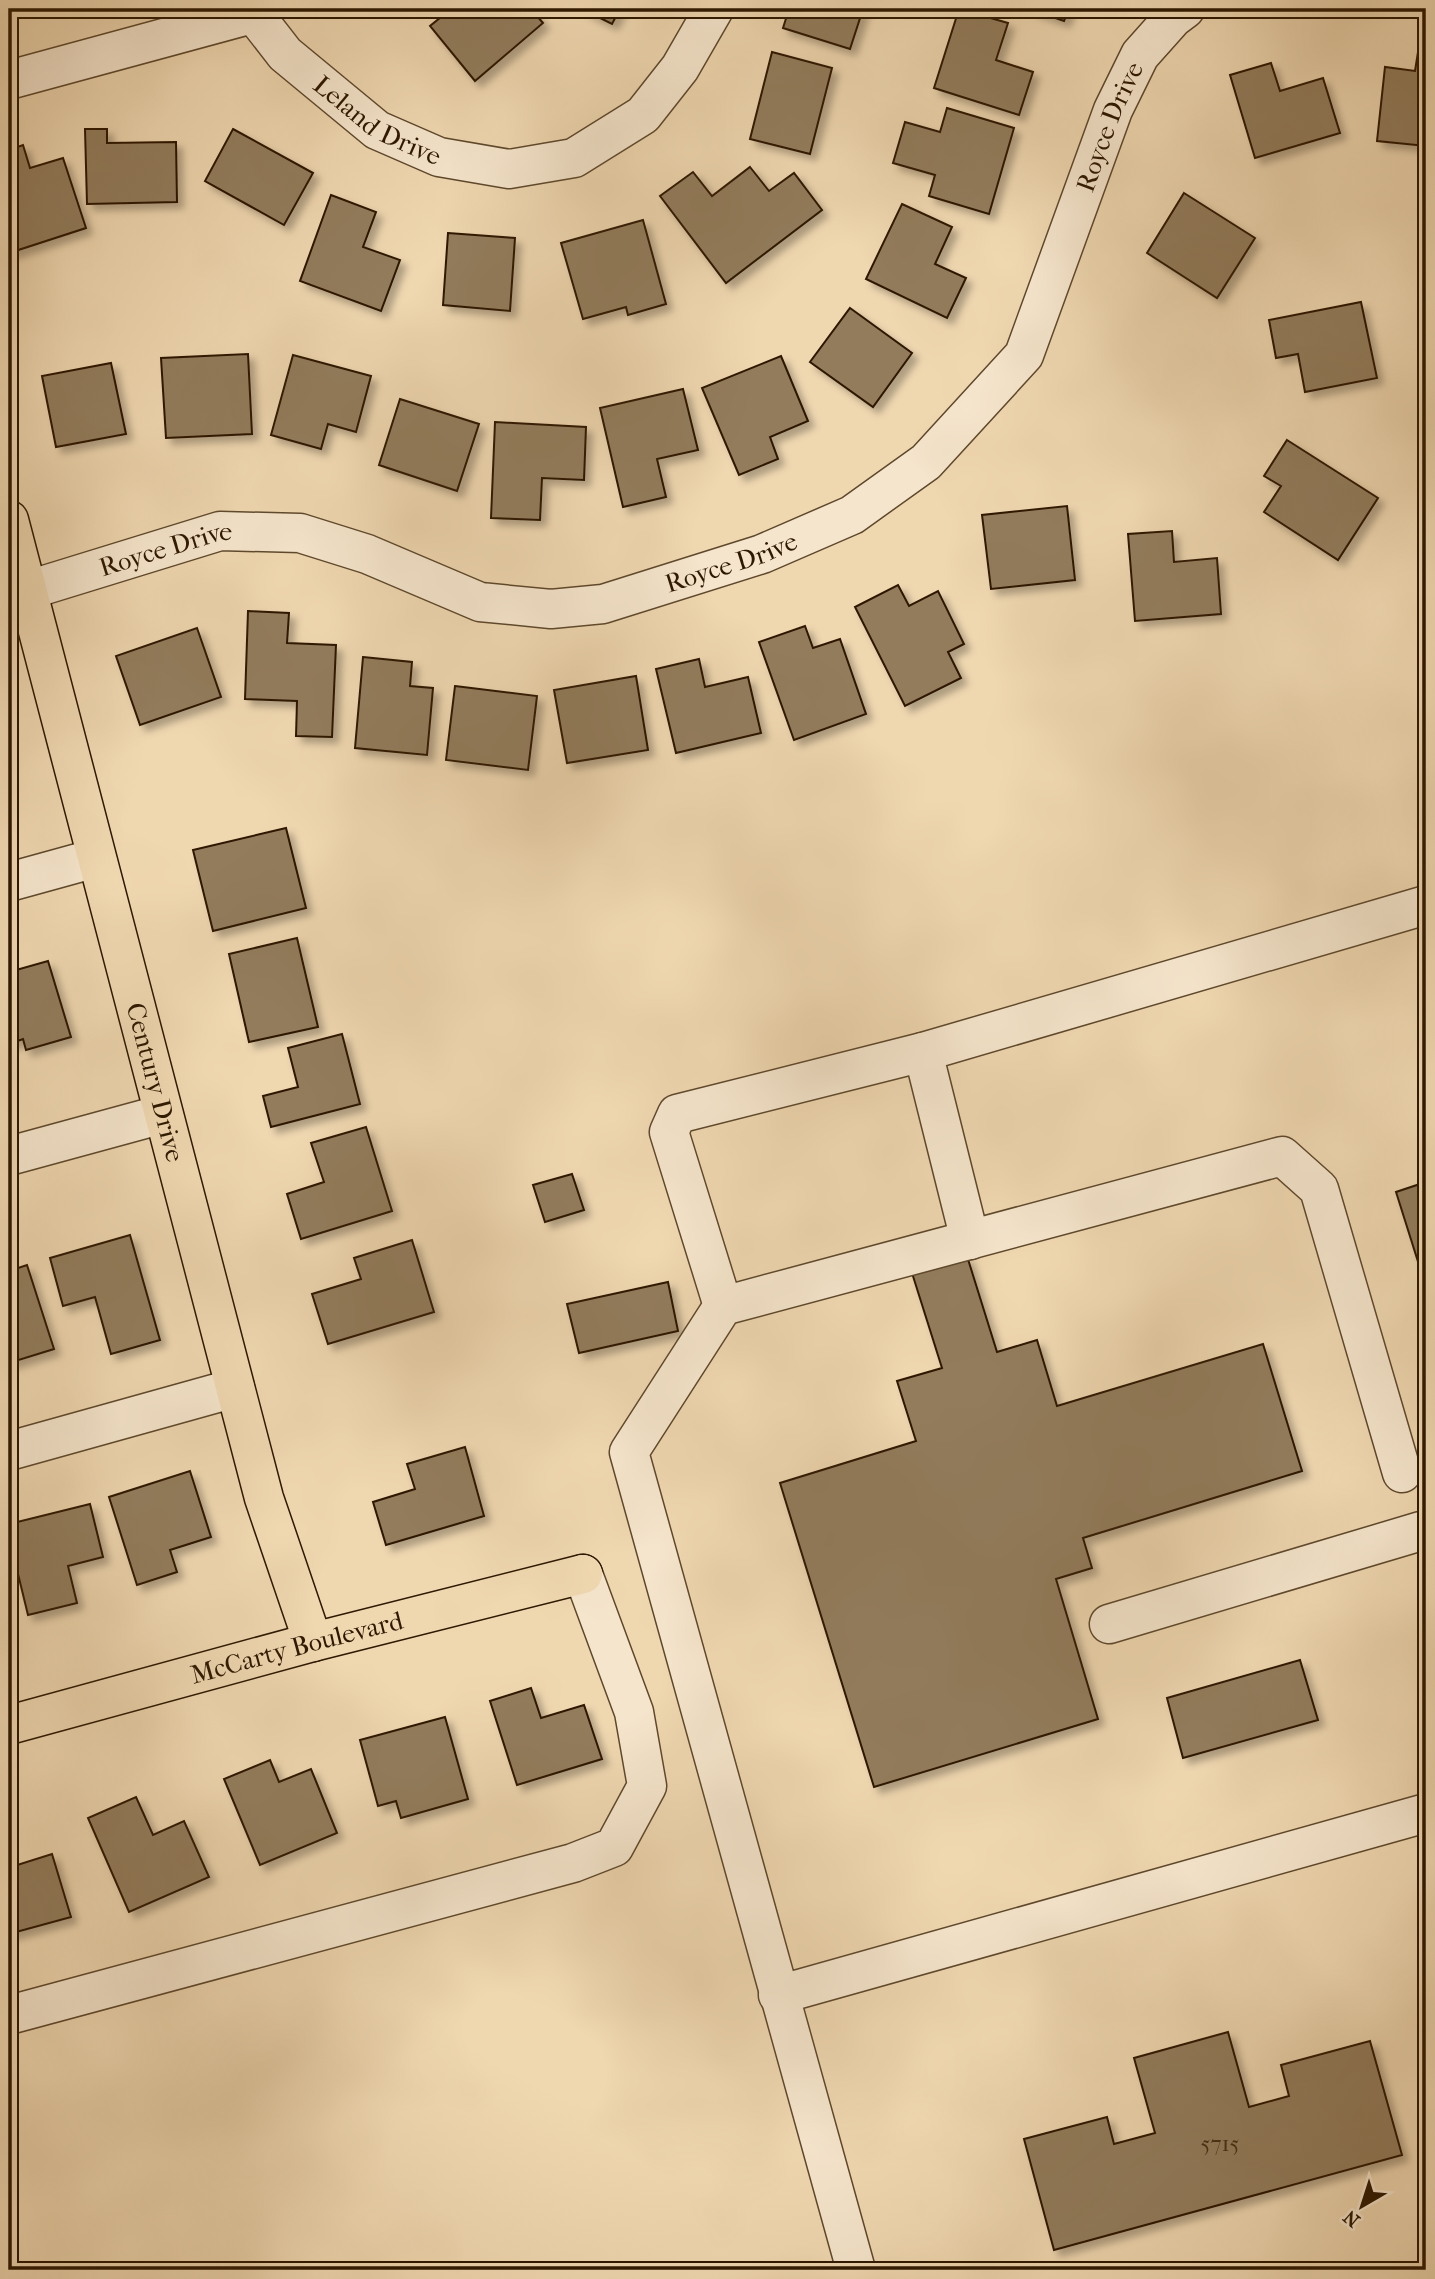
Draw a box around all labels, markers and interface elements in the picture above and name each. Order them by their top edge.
street label: Royce Drive [1069,56,1150,196]
street label: Leland Drive [307,69,446,172]
street label: Royce Drive [95,515,233,583]
street label: Royce Drive [661,525,802,599]
street label: Century Drive [120,999,191,1165]
street label: McCarty Boulevard [187,1604,407,1690]
house number: 5715 [1200,2130,1240,2157]
north arrow [1326,2170,1396,2240]
text: N [1339,2205,1364,2232]

